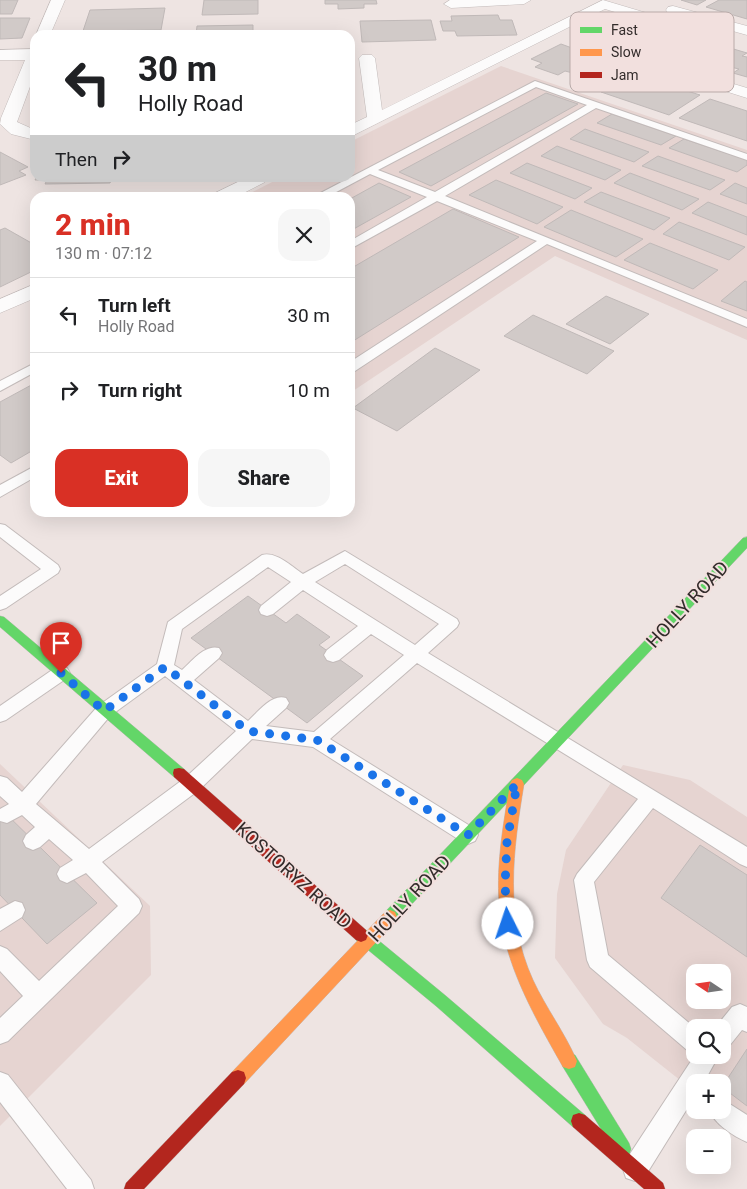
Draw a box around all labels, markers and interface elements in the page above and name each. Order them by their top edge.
legend [570,12,734,92]
text: Fast [611,22,638,38]
text: Slow [611,44,642,60]
text: 30 m [138,49,217,90]
icon: left [55,50,120,115]
text: Jam [611,67,639,83]
text: Holly Road [138,91,243,116]
icon: right [107,145,135,173]
text: Then [55,148,97,171]
text: 2 min [55,207,131,242]
button: close [278,209,330,261]
text: 130 m · 07:12 [55,244,152,263]
text: Turn left [98,294,171,317]
icon: left [55,301,83,329]
text: 30 m [287,304,330,327]
text: Holly Road [98,317,175,336]
icon: right [55,376,83,404]
text: Turn right [98,379,182,402]
text: 10 m [287,379,330,402]
button: Exit [55,449,188,507]
button: Share [198,449,330,507]
street label: HOLLY ROAD [641,556,733,653]
pin [40,622,82,673]
icon: arrive [47,629,75,657]
street label: KOSTORYZ ROAD [231,817,356,934]
street label: HOLLY ROAD [363,850,455,947]
position arrow [481,897,533,949]
north arrow [686,964,731,1009]
map controls [686,964,731,1174]
button: search [686,1019,731,1064]
button: + [686,1074,731,1119]
button: − [686,1129,731,1174]

